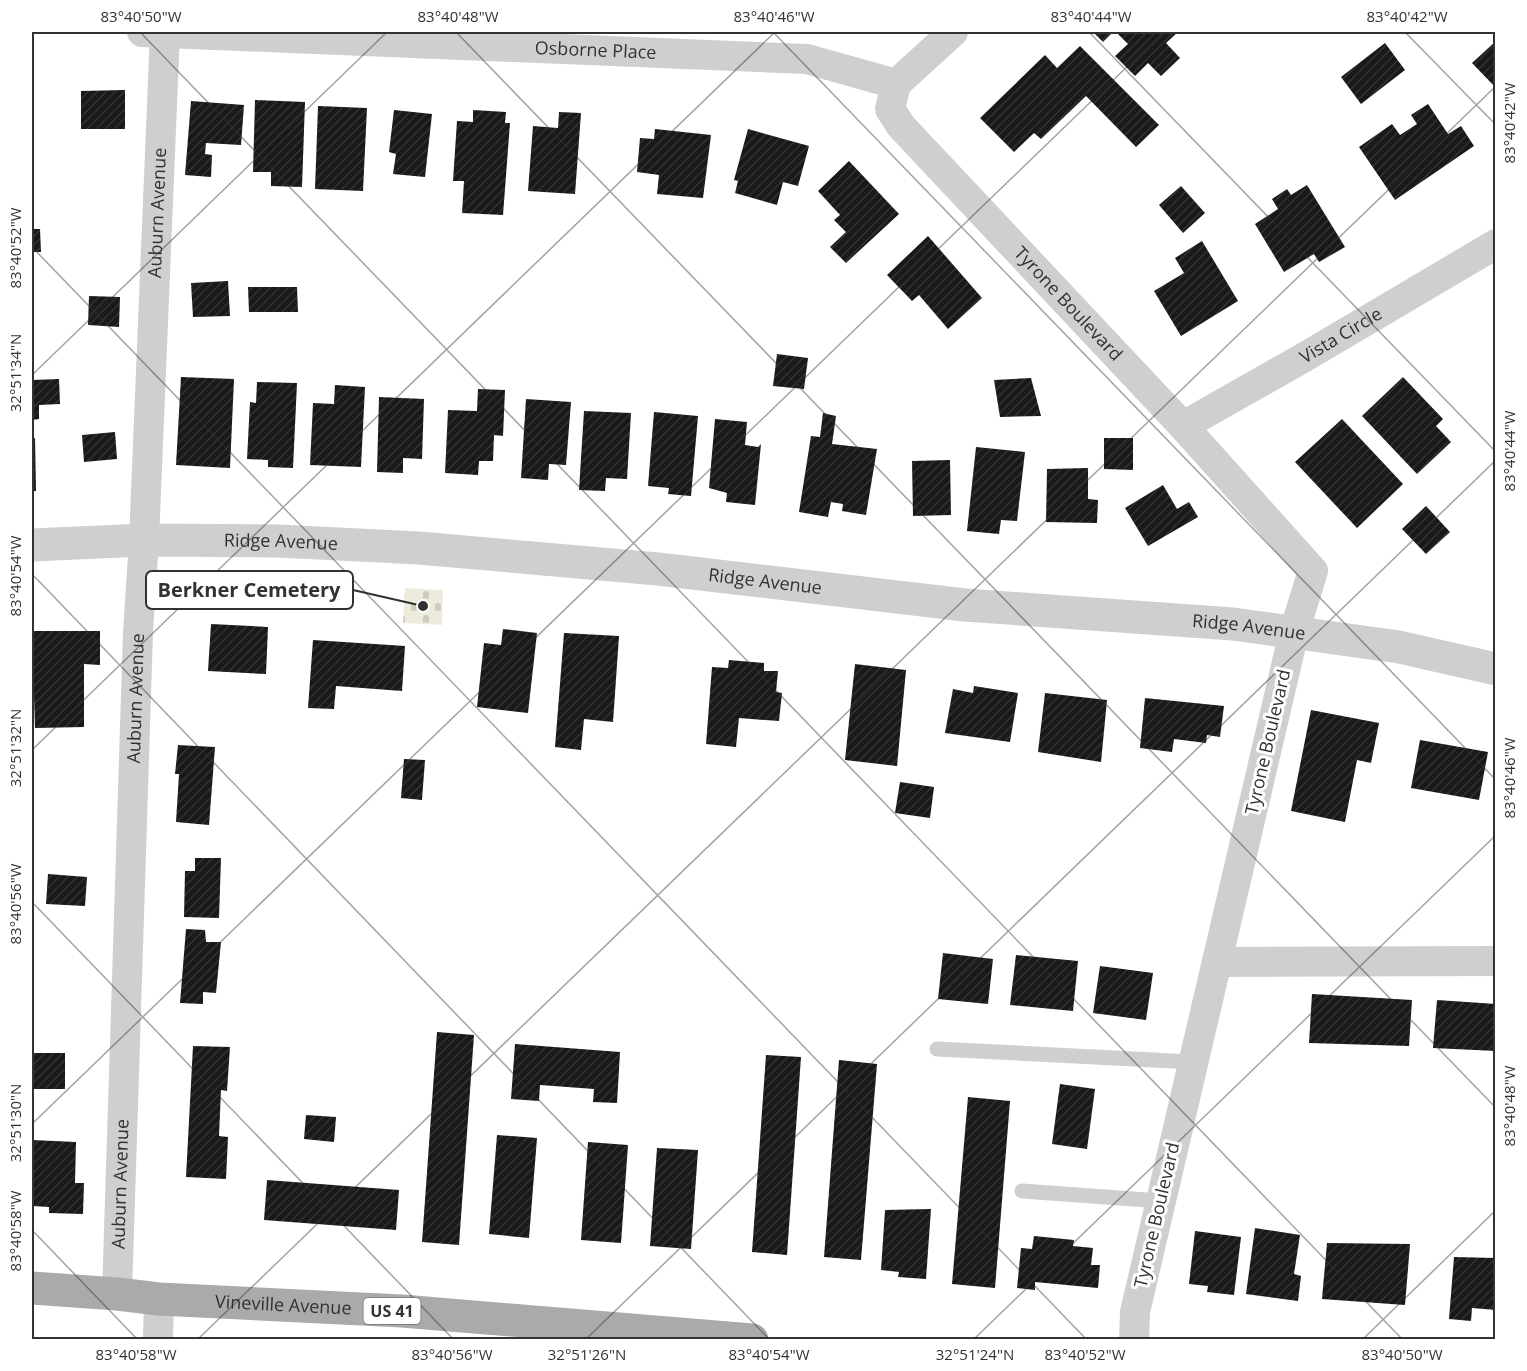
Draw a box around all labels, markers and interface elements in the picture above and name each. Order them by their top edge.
text: 83°40'50"W [101,6,182,26]
text: 83°40'48"W [418,6,499,26]
text: 83°40'46"W [734,6,815,26]
text: 83°40'44"W [1051,6,1132,26]
text: 83°40'42"W [1367,6,1448,26]
street label: Osborne Place [534,35,657,64]
text: 83°40'42"W [1499,82,1519,164]
street label: Auburn Avenue [142,147,171,278]
text: 83°40'52"W [5,207,25,289]
street label: Tyrone Boulevard [1009,241,1128,365]
street label: Vista Circle [1295,301,1386,368]
text: 32°51'34"N [5,334,25,412]
text: 83°40'44"W [1499,410,1519,492]
street label: Ridge Avenue [224,528,338,555]
text: 83°40'54"W [5,535,25,617]
street label: Ridge Avenue [707,562,823,599]
callout: Berkner Cemetery [146,571,353,609]
text: Berkner Cemetery [158,576,341,603]
street label: Ridge Avenue [1191,608,1307,645]
street label: Auburn Avenue [121,633,149,764]
street label: Tyrone Boulevard [1239,667,1295,817]
text: 32°51'32"N [5,709,25,787]
text: 83°40'46"W [1499,737,1519,819]
text: 83°40'56"W [5,863,25,945]
text: 83°40'48"W [1499,1065,1519,1147]
text: 32°51'30"N [5,1084,25,1162]
street label: Auburn Avenue [105,1119,134,1250]
street label: Tyrone Boulevard [1128,1140,1184,1290]
text: 83°40'58"W [5,1190,25,1272]
street label: Vineville Avenue [215,1289,352,1319]
road number: US 41 [364,1298,420,1324]
text: 83°40'58"W [96,1344,177,1364]
text: 83°40'56"W [412,1344,493,1364]
text: 32°51'26"N [548,1344,626,1364]
text: 83°40'54"W [729,1344,810,1364]
text: 32°51'24"N [936,1344,1014,1364]
text: 83°40'52"W [1045,1344,1126,1364]
text: 83°40'50"W [1362,1344,1443,1364]

